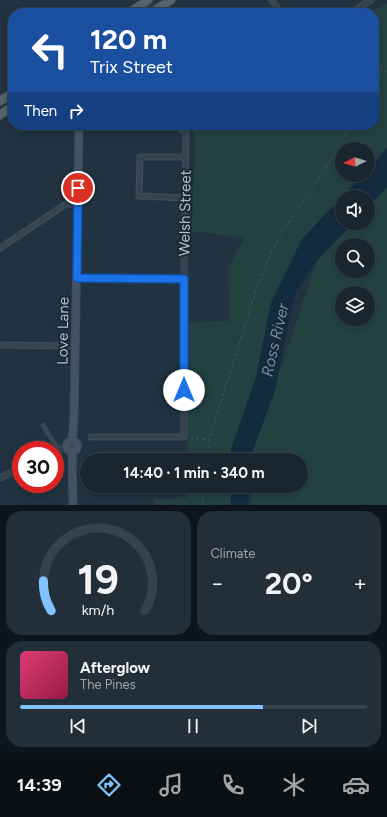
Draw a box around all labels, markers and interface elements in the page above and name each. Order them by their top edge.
text: 120 m [90,22,167,56]
icon: left [24,24,76,76]
text: Trix Street [90,56,173,78]
icon: right [65,100,87,122]
text: Then [24,102,57,120]
north arrow [335,142,375,182]
map controls [335,142,375,326]
street label: Welsh Street [175,169,195,256]
pin [61,171,95,205]
icon: arrive [67,177,89,199]
button: sound [335,190,375,230]
button: search [335,238,375,278]
button: layers [335,286,375,326]
street label: Love Lane [53,297,73,365]
water label: Ross River [257,301,293,378]
position arrow [163,369,205,411]
speed limit sign: 30 [12,441,64,493]
text: 14:40 · 1 min · 340 m [123,464,265,482]
text: Climate [211,546,255,561]
text: 19 [77,554,119,604]
text: 20° [265,565,313,602]
text: − [211,570,224,597]
text: + [353,570,367,597]
text: km/h [82,601,115,619]
text: Afterglow [80,659,150,677]
text: The Pines [80,677,136,692]
icon: previous [67,715,89,737]
icon: pause [182,715,204,737]
icon: next [298,715,320,737]
icon: directions [95,771,123,799]
icon: music [157,771,185,799]
icon: phone [219,771,247,799]
icon: climate [280,771,308,799]
icon: car [342,771,370,799]
text: 14:39 [17,774,62,796]

